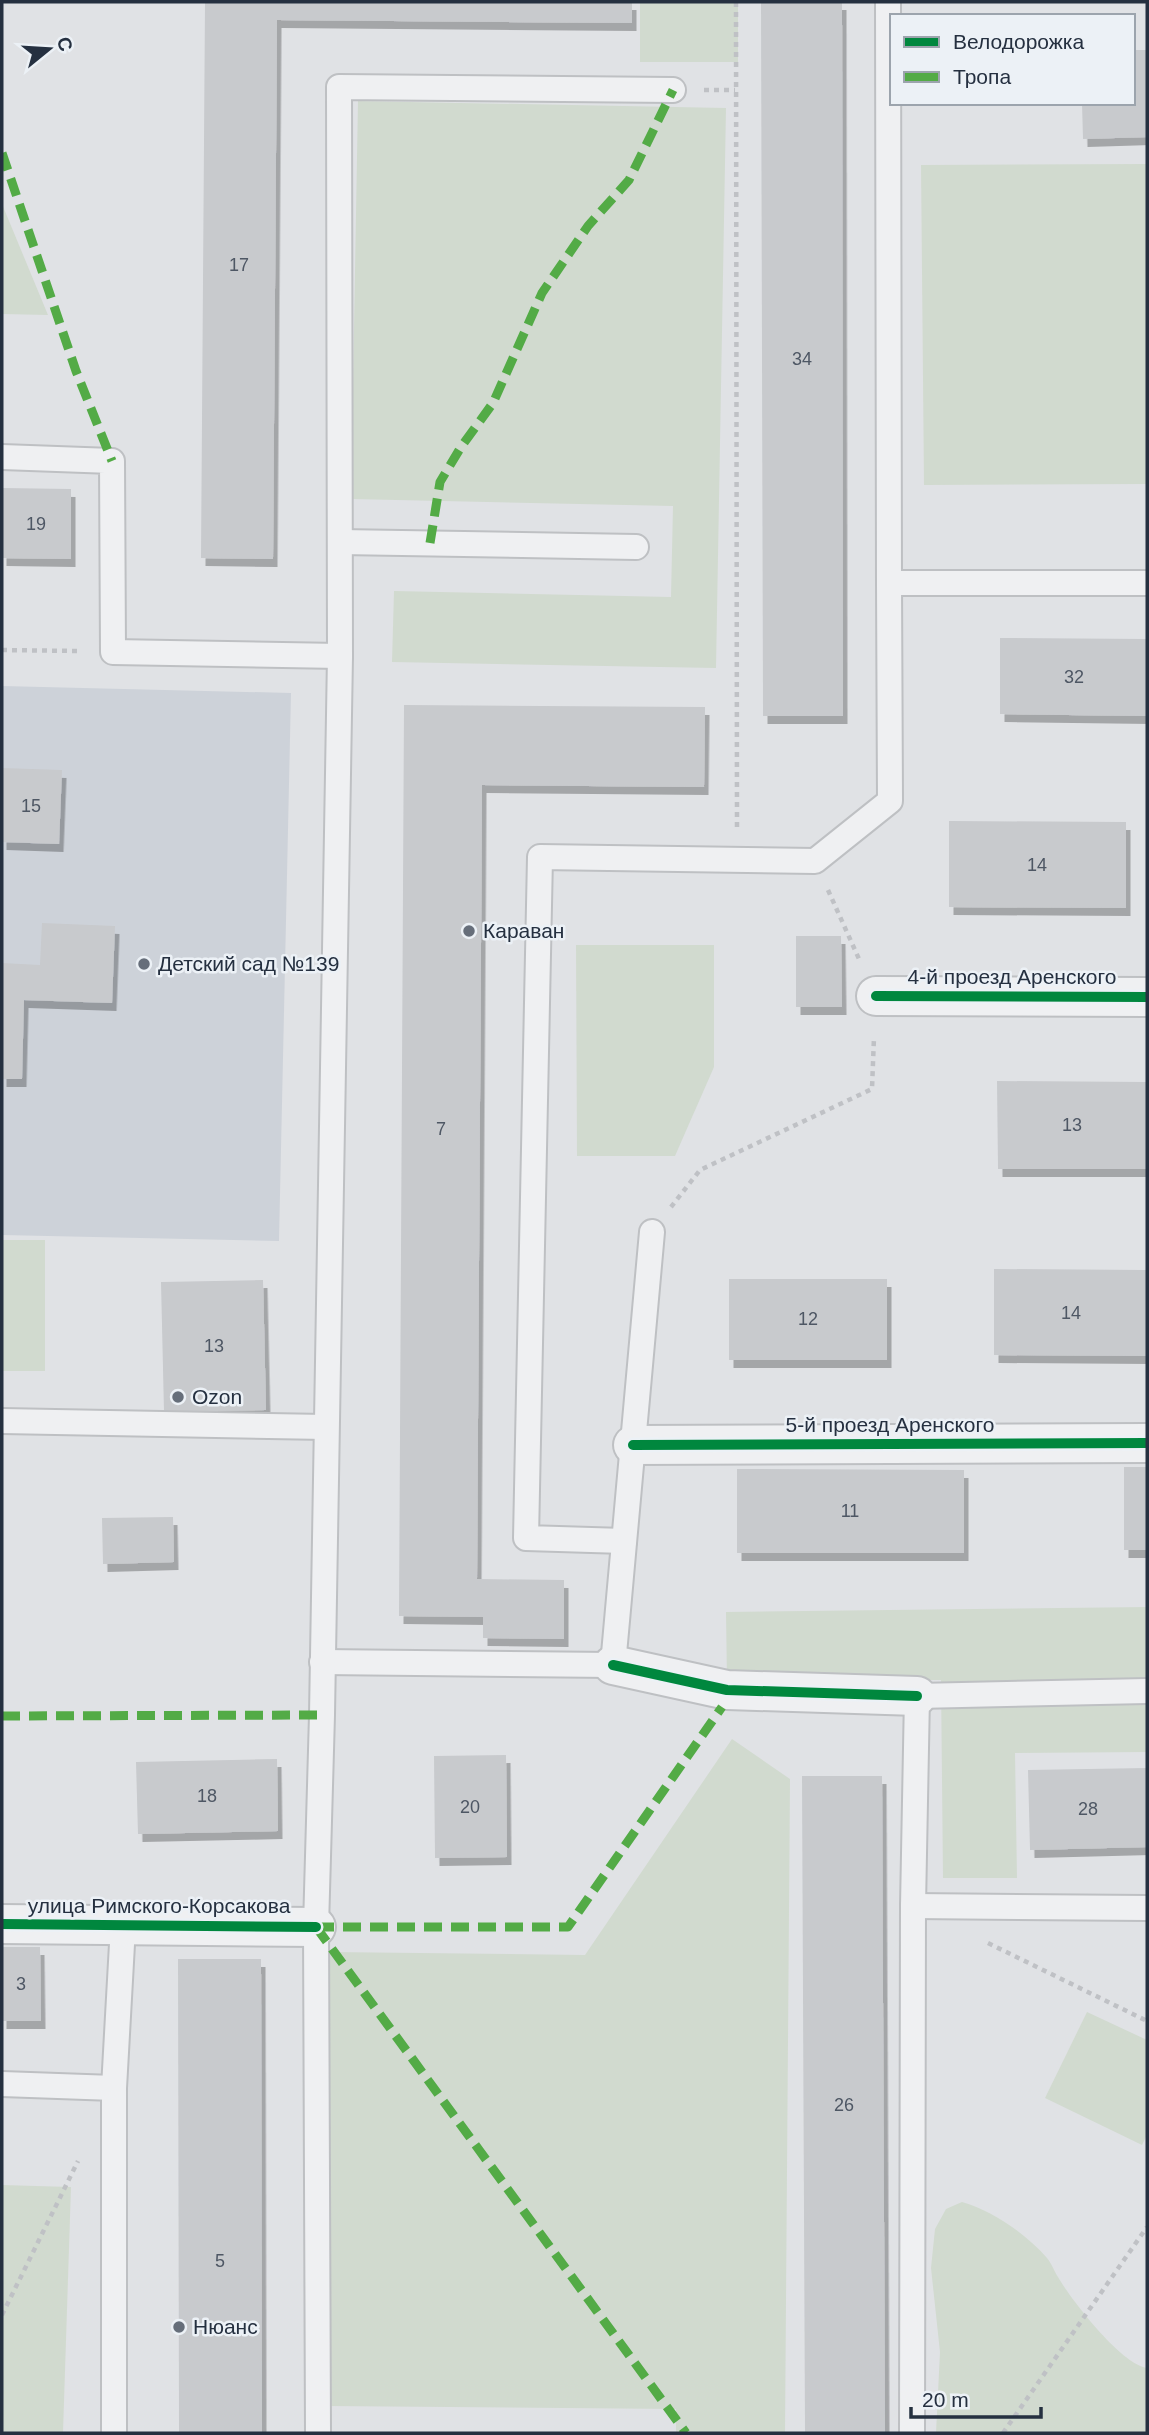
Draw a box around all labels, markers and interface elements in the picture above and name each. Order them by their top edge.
north arrow [14,14,84,84]
legend [890,14,1135,105]
text: Велодорожка [953,30,1084,53]
text: С [53,34,77,54]
text: Тропа [953,65,1011,88]
house number: 17 [229,255,249,275]
house number: 34 [792,349,812,369]
house number: 19 [26,514,46,534]
house number: 32 [1064,667,1084,687]
house number: 15 [21,796,41,816]
house number: 14 [1027,855,1047,875]
place label: Караван [483,919,564,942]
marker: Караван [461,923,477,939]
place label: Детский сад №139 [158,952,339,975]
marker: Детский сад №139 [136,956,152,972]
street label: 4-й проезд Аренского [908,965,1116,988]
house number: 13 [1062,1115,1082,1135]
house number: 7 [436,1119,446,1139]
house number: 14 [1061,1303,1081,1323]
house number: 12 [798,1309,818,1329]
house number: 13 [204,1336,224,1356]
place label: Ozon [192,1385,242,1408]
marker: Ozon [170,1389,186,1405]
street label: 5-й проезд Аренского [786,1413,994,1436]
house number: 11 [841,1501,859,1521]
house number: 18 [197,1786,217,1806]
house number: 20 [460,1797,480,1817]
house number: 28 [1078,1799,1098,1819]
street label: улица Римского-Корсакова [28,1894,291,1917]
house number: 3 [16,1974,26,1994]
house number: 26 [834,2095,854,2115]
house number: 5 [215,2251,225,2271]
place label: Нюанс [193,2315,258,2338]
marker: Нюанс [171,2319,187,2335]
scale bar [911,2376,1040,2420]
text: 20 m [922,2388,969,2411]

